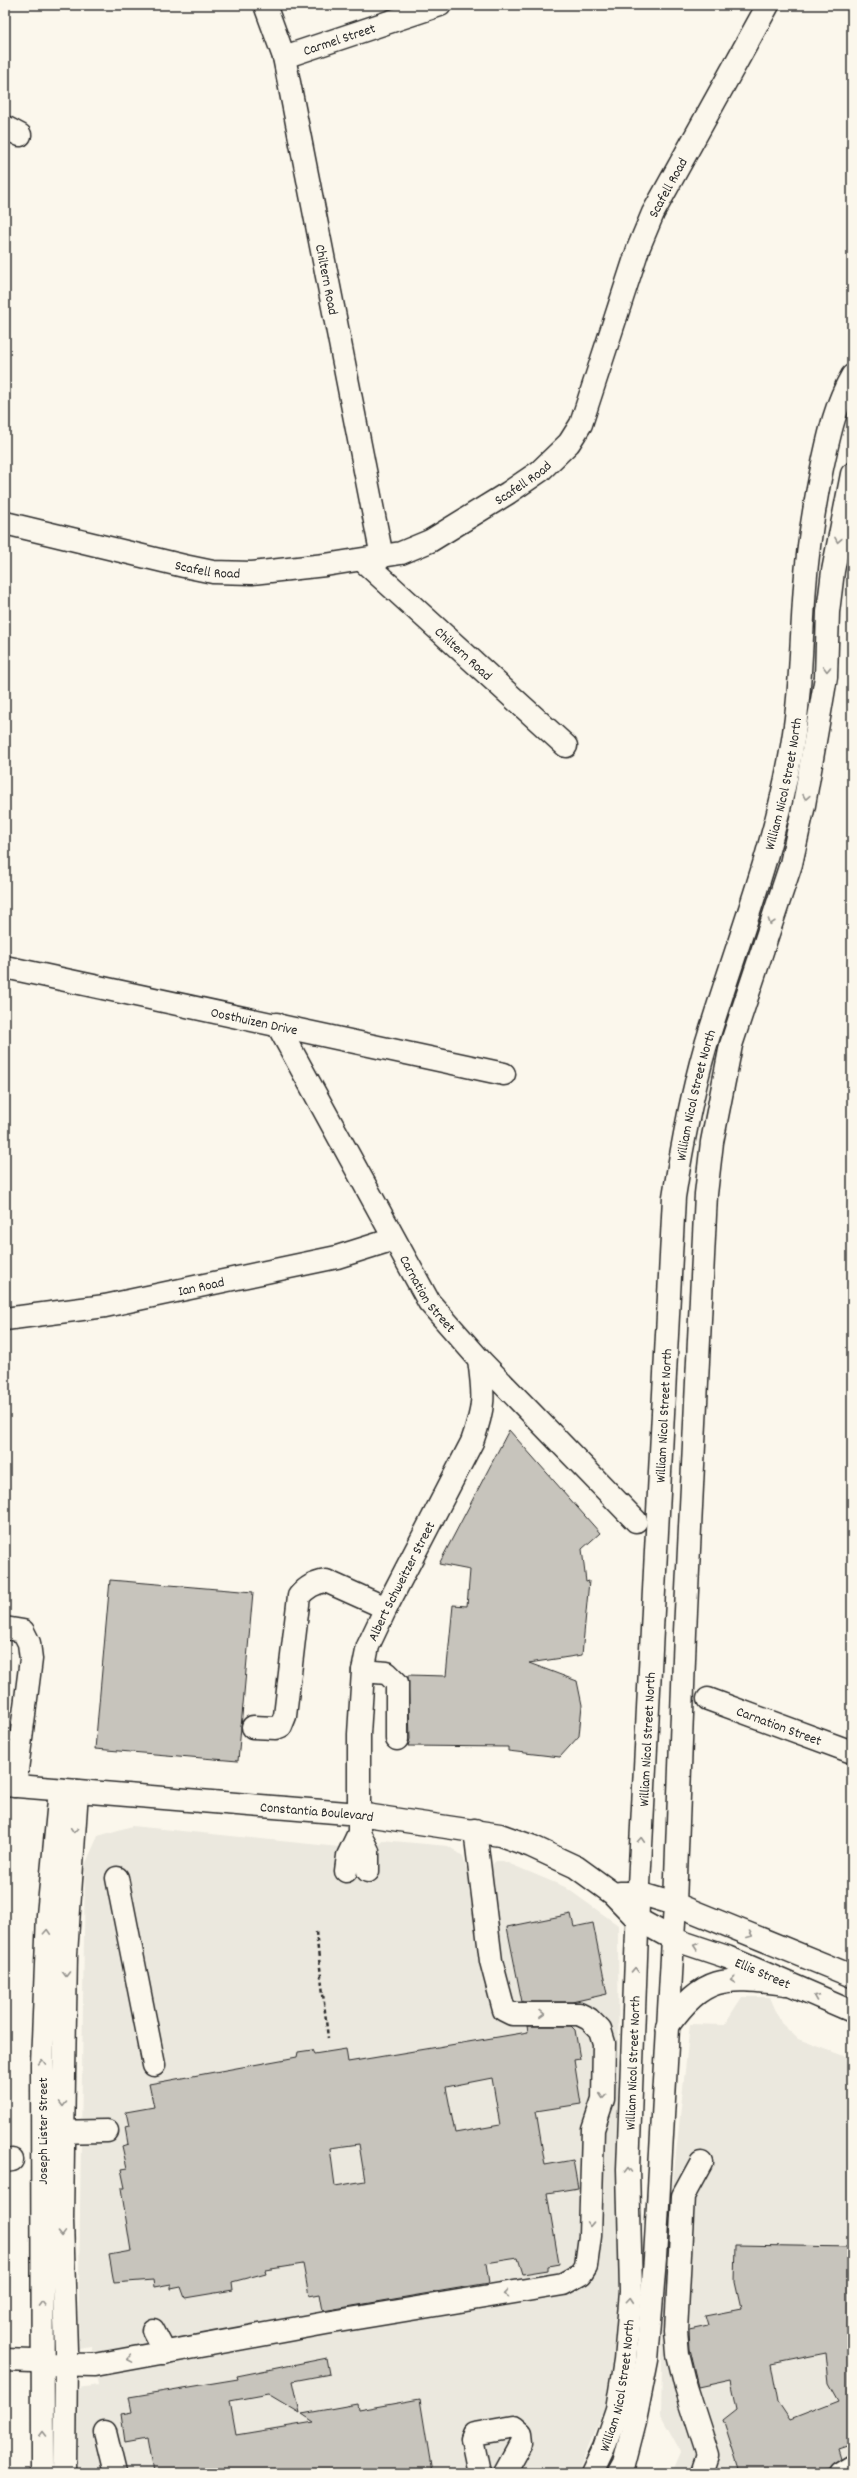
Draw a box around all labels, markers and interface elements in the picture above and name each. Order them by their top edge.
street label: Carmel Street [301,19,378,62]
street label: Scafell Road [644,155,694,221]
street label: Chiltern Road [309,243,342,317]
street label: Scafell Road [491,457,557,511]
one-way arrow [835,537,843,543]
street label: Scafell Road [173,556,240,585]
street label: Chiltern Road [429,623,496,686]
one-way arrow [822,666,831,672]
street label: William Nicol Street North [761,717,808,853]
one-way arrow [802,794,811,800]
one-way arrow [767,918,775,925]
street label: Oosthuizen Drive [209,1003,299,1041]
street label: William Nicol Street North [672,1027,722,1163]
street label: Carnation Street [393,1252,459,1338]
street label: Ian Road [176,1273,226,1302]
street label: William Nicol Street North [651,1348,678,1483]
street label: Albert Schweitzer Street [364,1518,441,1645]
street label: William Nicol Street North [635,1672,662,1807]
street label: Carnation Street [733,1702,824,1752]
street label: Constantia Boulevard [259,1798,375,1828]
one-way arrow [70,1827,79,1833]
one-way arrow [636,1837,645,1843]
one-way arrow [43,1929,52,1935]
one-way arrow [747,1931,754,1939]
one-way arrow [693,1943,700,1951]
street label: Ellis Street [731,1954,793,1995]
one-way arrow [631,1967,639,1973]
one-way arrow [62,1971,70,1977]
one-way arrow [730,1975,736,1984]
one-way arrow [812,1993,819,2001]
street label: William Nicol Street North [621,1995,647,2131]
one-way arrow [539,2010,545,2018]
one-way arrow [38,2059,46,2065]
street label: Joseph Lister Street [34,2077,54,2185]
one-way arrow [598,2093,607,2099]
one-way arrow [59,2101,67,2107]
one-way arrow [624,2167,632,2173]
one-way arrow [586,2221,594,2227]
one-way arrow [58,2231,66,2237]
one-way arrow [503,2289,509,2298]
one-way arrow [626,2297,635,2303]
one-way arrow [38,2301,47,2307]
street label: William Nicol Street North [595,2319,641,2455]
one-way arrow [127,2354,133,2363]
one-way arrow [39,2431,47,2437]

